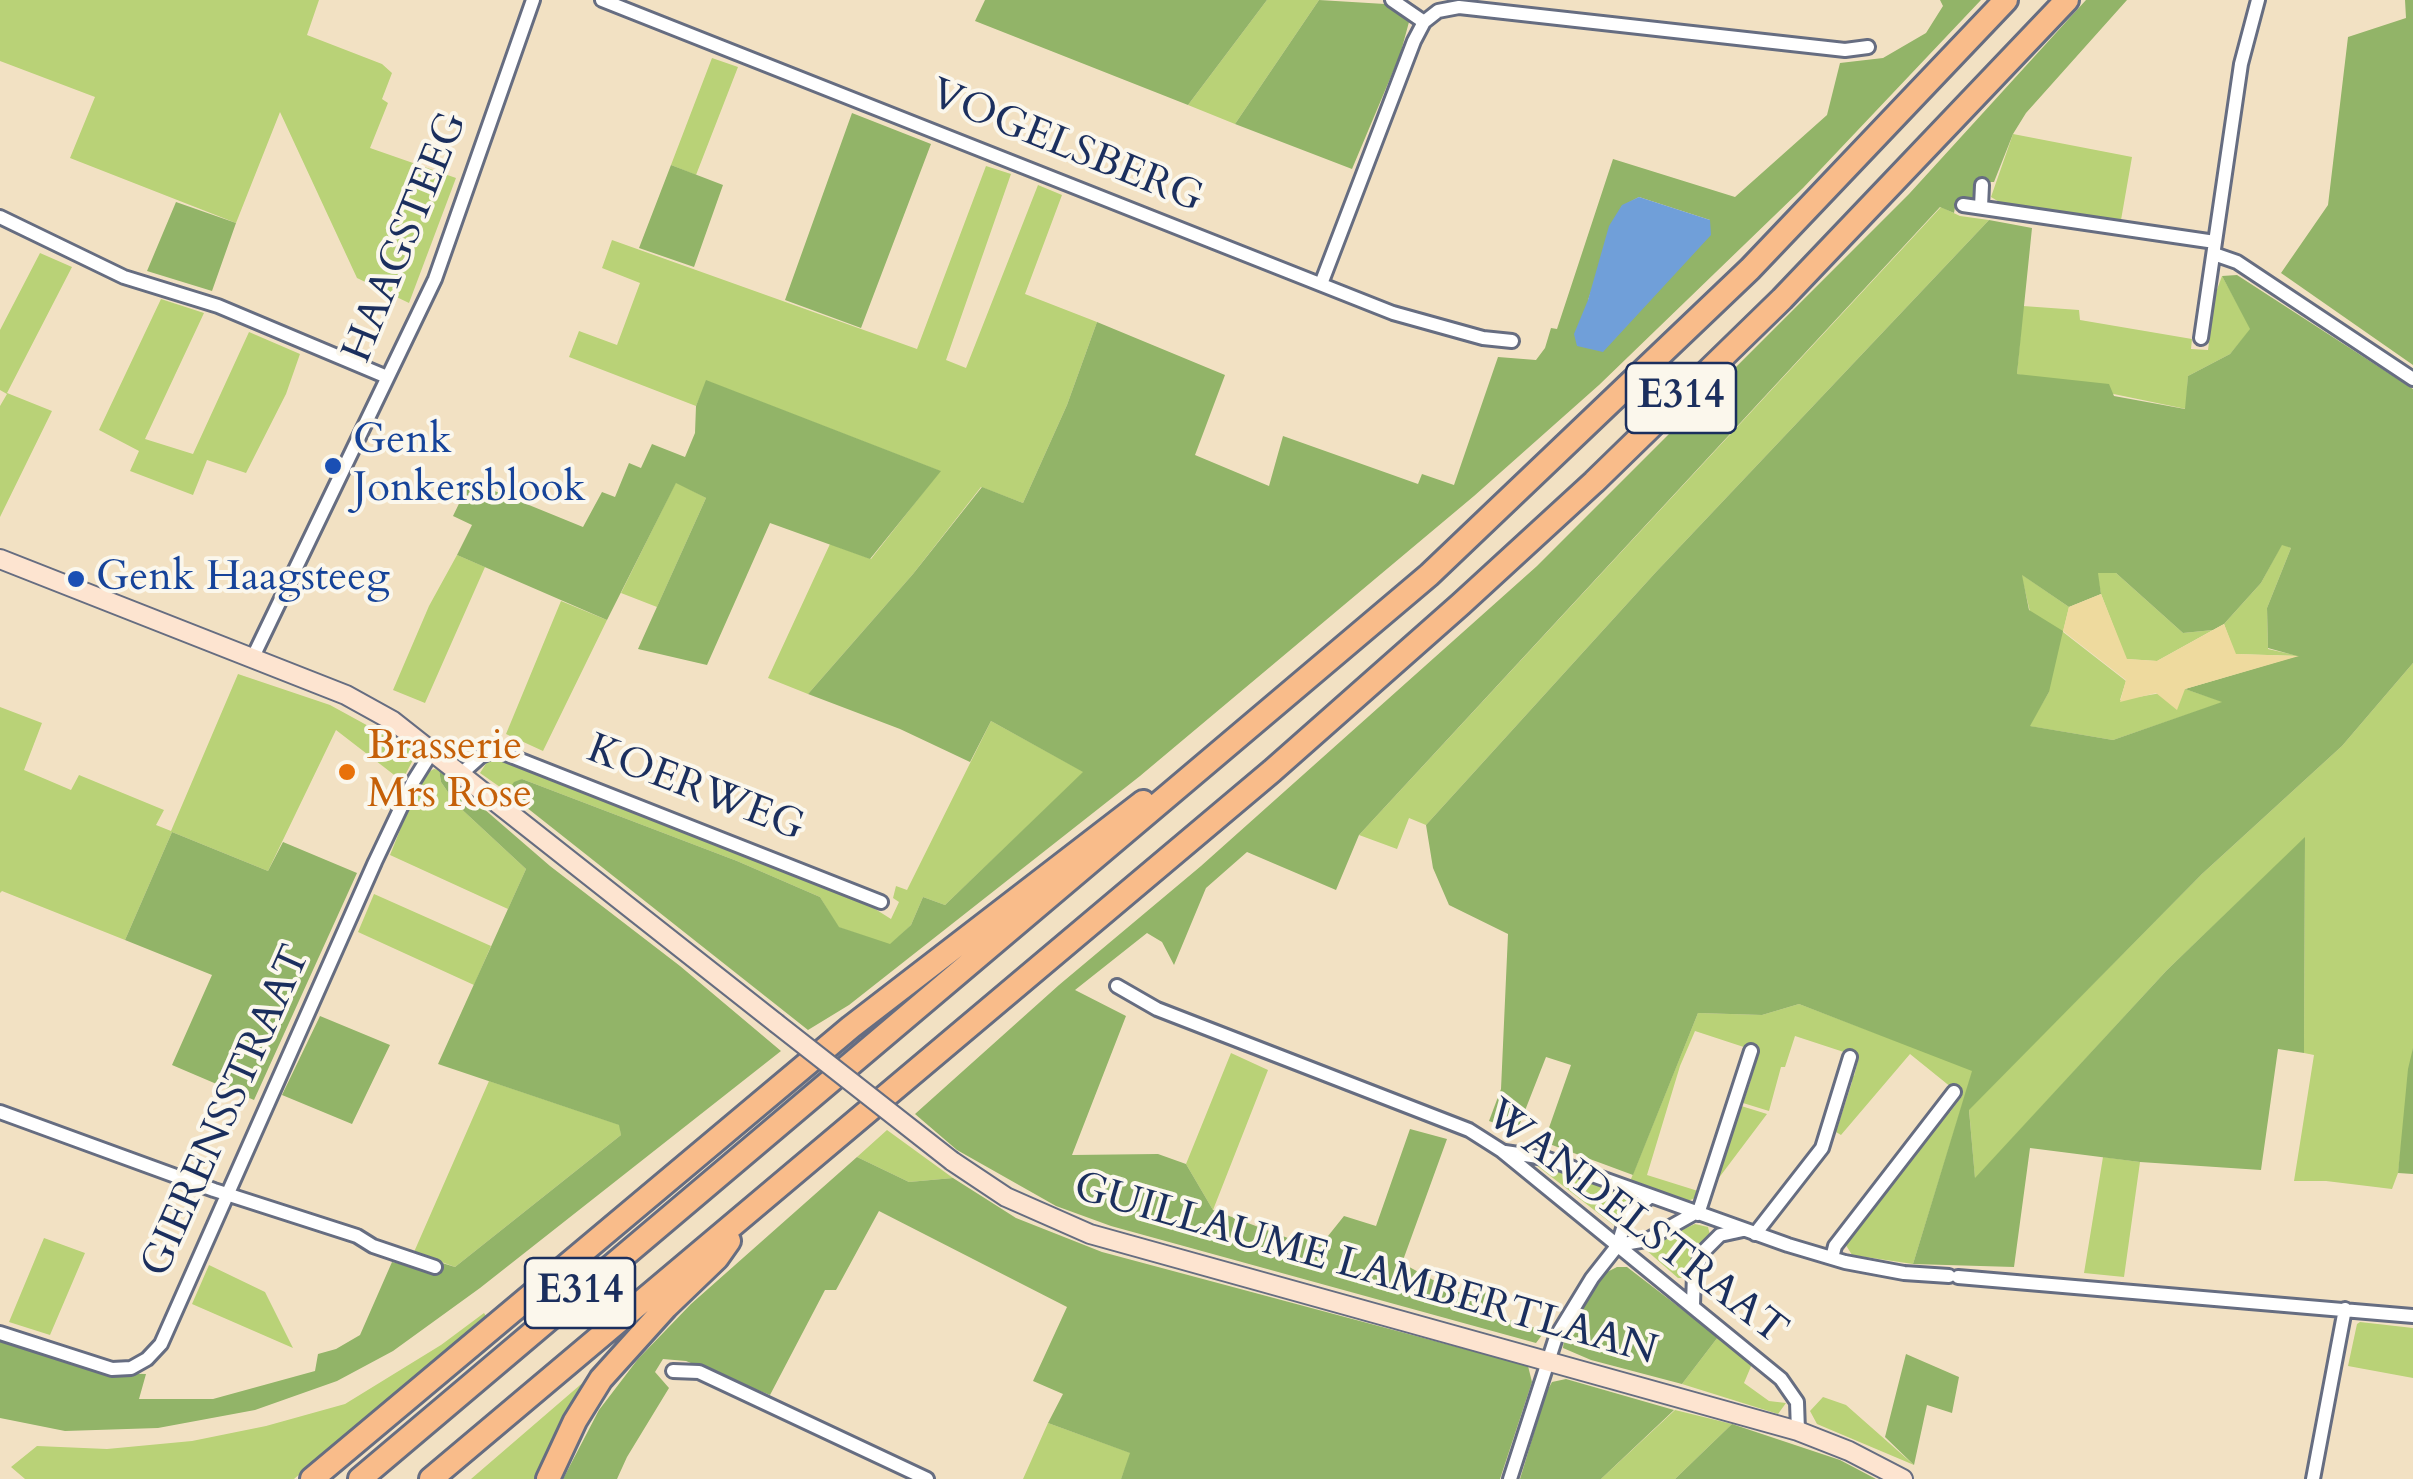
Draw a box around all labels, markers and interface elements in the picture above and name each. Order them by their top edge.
street label: VOGELSBERG [922,70,1210,226]
street label: HAAGSTEEG [334,106,480,370]
road number: E314 [1626,363,1736,433]
place label: Genk Jonkersblook [353,417,586,516]
marker: Genk Jonkersblook [322,455,344,477]
place label: Genk Haagsteeg [96,554,390,604]
marker: Genk Haagsteeg [65,568,87,590]
place label: Brasserie Mrs Rose [367,723,532,821]
street label: KOERWEG [579,726,811,854]
marker: Brasserie Mrs Rose [336,761,358,783]
street label: GIERENSSTRAAT [132,939,324,1285]
street label: WANDELSTRAAT [1474,1091,1796,1357]
street label: GUILLAUME LAMBERTLAAN [1068,1164,1662,1378]
road number: E314 [525,1258,635,1328]

